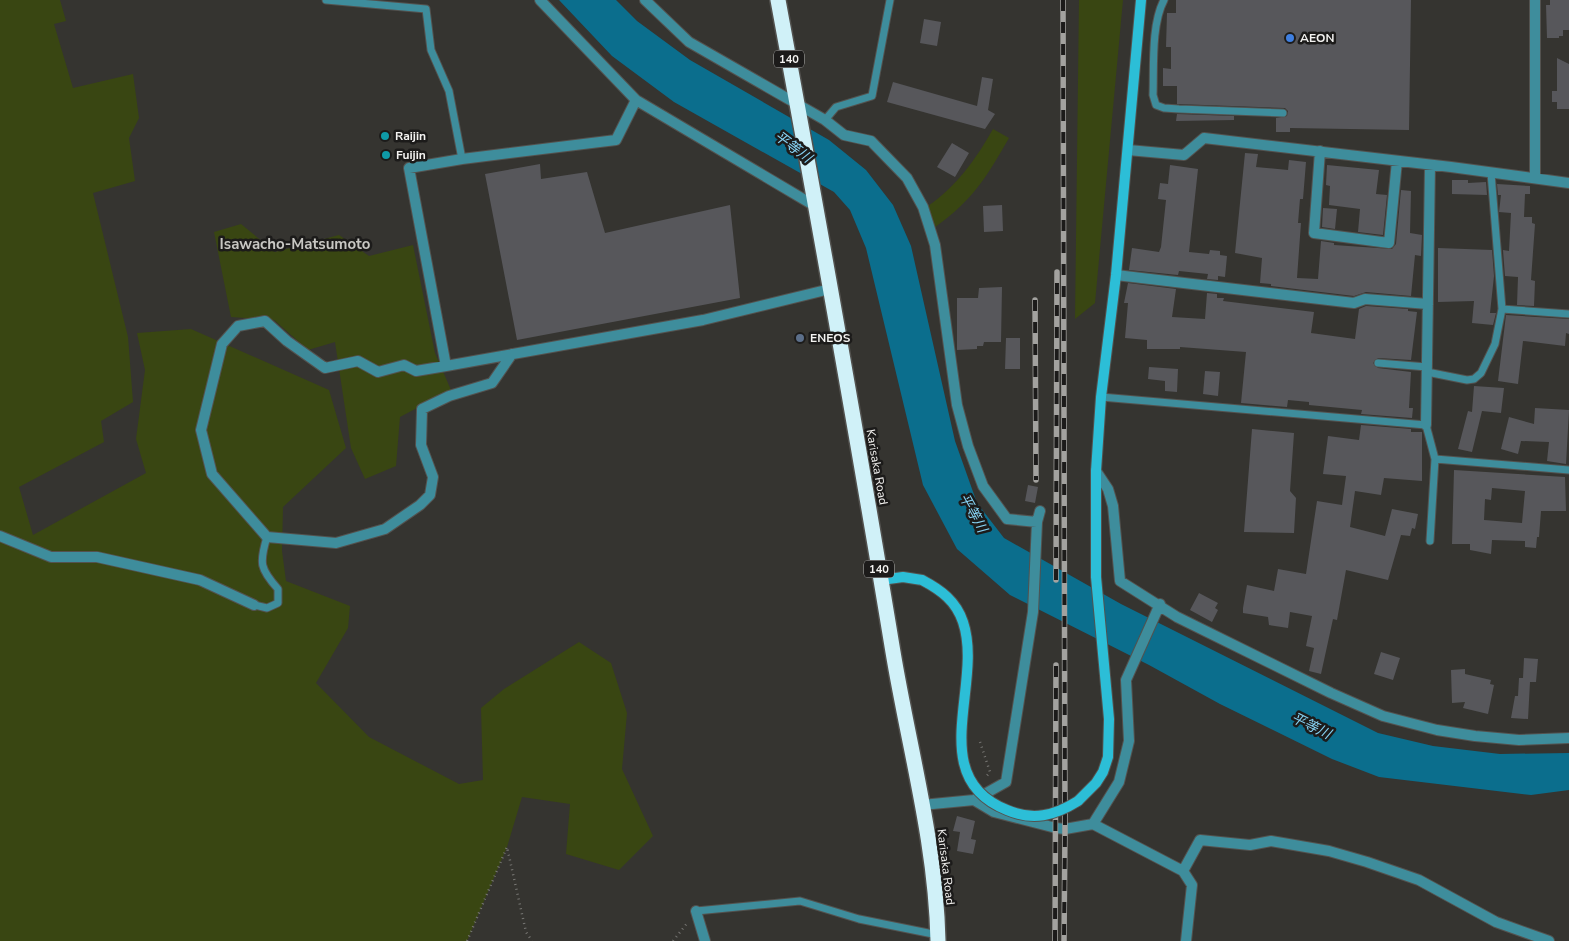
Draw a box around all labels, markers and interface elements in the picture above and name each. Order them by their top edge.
place label: AEON [1300,30,1335,46]
marker: AEON [1284,32,1296,44]
road number: 140 [774,51,804,68]
water label: 平等川 [771,127,817,168]
place label: Raijin [395,128,426,144]
marker: Raijin [379,130,391,142]
place label: Fuijin [396,147,426,163]
marker: Fuijin [380,149,392,161]
district label: Isawacho-Matsumoto [220,234,371,254]
place label: ENEOS [810,330,851,346]
marker: ENEOS [794,332,806,344]
street label: Karisaka Road [862,428,892,506]
water label: 平等川 [955,490,992,538]
road number: 140 [864,560,894,578]
water label: 平等川 [1288,708,1336,745]
street label: Karisaka Road [933,828,959,906]

